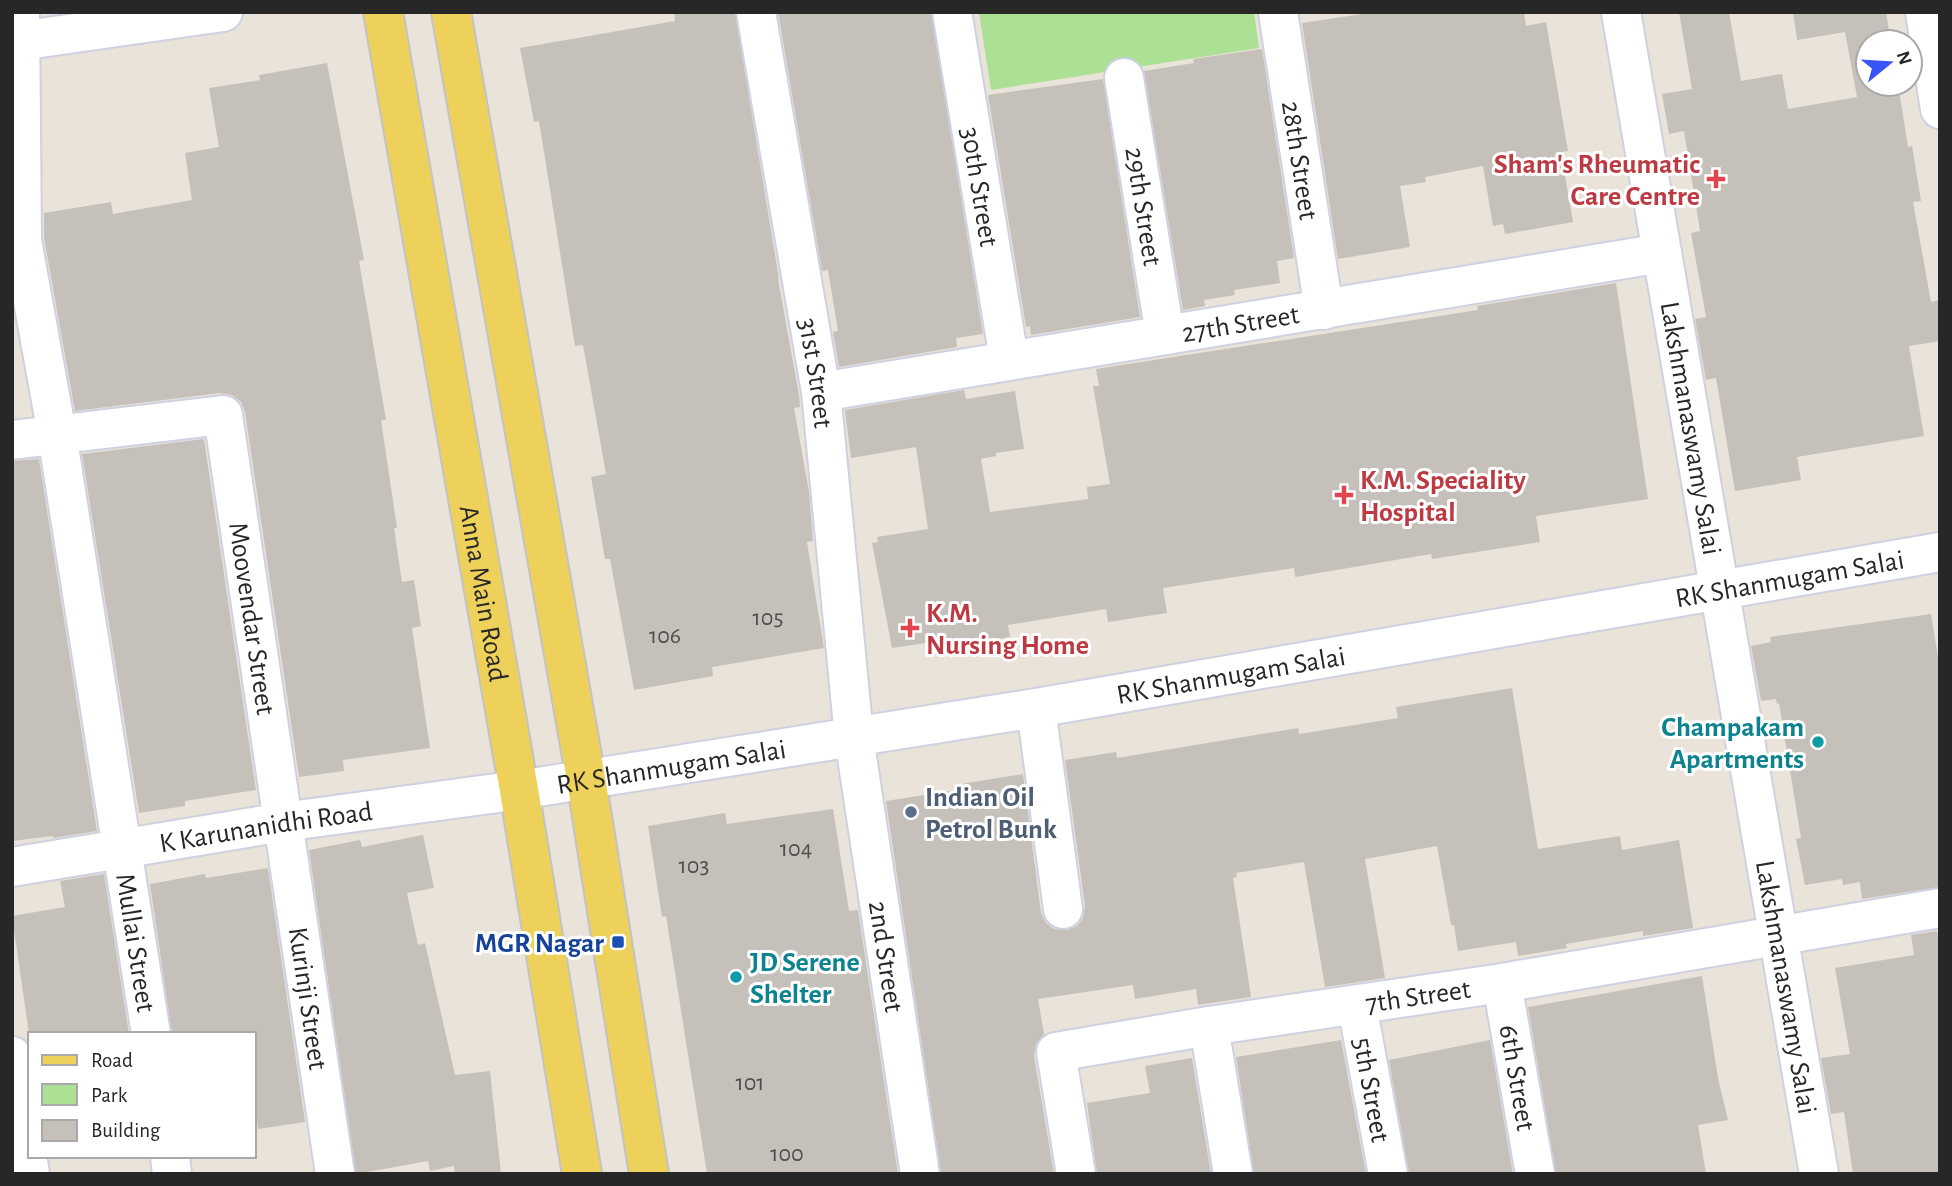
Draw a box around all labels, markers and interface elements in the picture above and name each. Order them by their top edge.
north arrow [1854,28,1924,98]
text: N [1893,49,1915,67]
street label: 28th Street [1276,99,1322,222]
street label: 30th Street [955,125,1002,249]
street label: 29th Street [1119,145,1166,268]
place label: Sham's Rheumatic Care Centre [1494,151,1700,211]
marker: Sham's Rheumatic Care Centre [1706,169,1726,189]
street label: Lakshmanaswamy Salai [1655,299,1725,557]
street label: 27th Street [1180,301,1301,348]
street label: 31st Street [793,316,836,429]
place label: K.M. Speciality Hospital [1360,467,1526,527]
marker: K.M. Speciality Hospital [1334,485,1354,505]
street label: Anna Main Road [453,503,512,684]
street label: Moovendar Street [223,520,279,717]
street label: RK Shanmugam Salai [1673,546,1906,613]
place label: K.M. Nursing Home [926,600,1089,660]
house number: 105 [753,606,783,630]
marker: K.M. Nursing Home [900,618,920,638]
house number: 106 [649,624,681,648]
street label: RK Shanmugam Salai [1115,643,1348,710]
place label: Champakam Apartments [1661,714,1804,774]
marker: Champakam Apartments [1810,734,1826,750]
street label: RK Shanmugam Salai [555,736,788,800]
place label: Indian Oil Petrol Bunk [925,784,1057,844]
street label: K Karunanidhi Road [157,798,374,858]
marker: Indian Oil Petrol Bunk [903,804,919,820]
house number: 104 [780,837,812,861]
house number: 103 [679,854,709,878]
street label: Lakshmanaswamy Salai [1750,858,1821,1116]
street label: Mullai Street [110,872,159,1014]
street label: 2nd Street [863,899,907,1014]
street label: Kurinji Street [283,925,331,1072]
place label: MGR Nagar [475,930,604,958]
marker: MGR Nagar [610,934,626,950]
place label: JD Serene Shelter [750,949,860,1009]
marker: JD Serene Shelter [728,969,744,985]
street label: 7th Street [1364,976,1473,1019]
street label: 6th Street [1493,1023,1539,1133]
legend [28,1032,256,1158]
street label: 5th Street [1347,1035,1394,1145]
text: Road [91,1050,133,1071]
house number: 101 [735,1071,765,1095]
text: Park [91,1085,128,1106]
text: Building [91,1120,161,1141]
house number: 100 [770,1142,804,1166]

